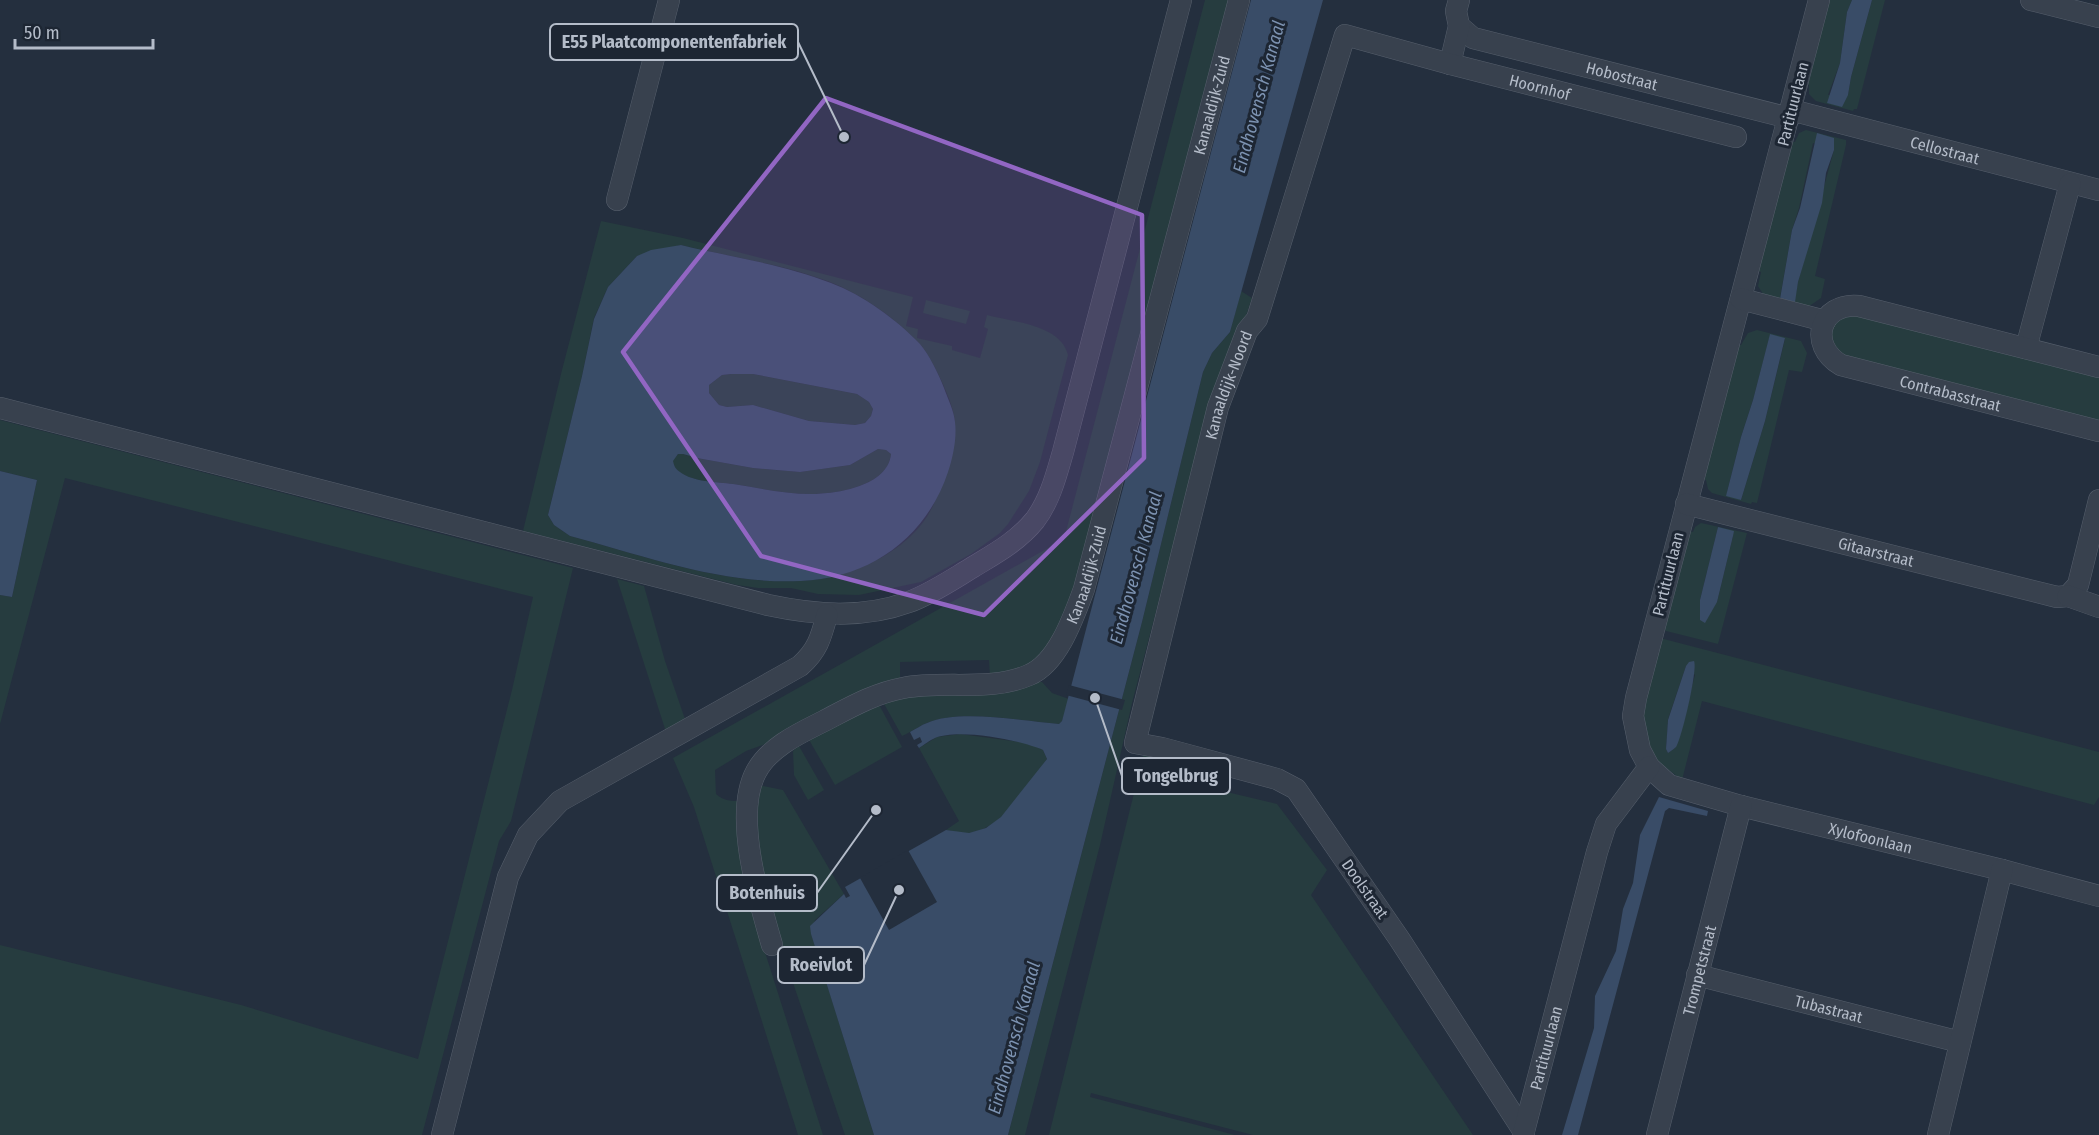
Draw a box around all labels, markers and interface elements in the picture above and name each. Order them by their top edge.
scale bar [15,12,153,50]
water label: Eindhovensch Kanaal [1228,18,1290,176]
text: 50 m [24,22,60,44]
callout: E55 Plaatcomponentenfabriek [550,24,798,60]
text: E55 Plaatcomponentenfabriek [562,31,787,53]
street label: Kanaaldijk-Zuid [1189,54,1233,157]
street label: Hobostraat [1584,58,1660,94]
street label: Partituurlaan [1773,60,1813,148]
street label: Hoornhof [1507,70,1573,104]
street label: Cellostraat [1908,132,1982,168]
street label: Kanaaldijk-Noord [1201,328,1256,441]
street label: Contrabasstraat [1898,371,2004,415]
water label: Eindhovensch Kanaal [1105,489,1167,647]
street label: Kanaaldijk-Zuid [1062,524,1110,627]
street label: Partituurlaan [1648,530,1688,618]
street label: Gitaarstraat [1836,533,1917,570]
callout: Tongelbrug [1122,758,1230,794]
text: Tongelbrug [1134,765,1218,787]
street label: Xylofoonlaan [1827,818,1914,857]
street label: Doolstraat [1338,856,1393,923]
callout: Botenhuis [717,875,817,911]
text: Botenhuis [729,882,805,904]
street label: Trompetstraat [1678,922,1720,1017]
callout: Roeivlot [778,947,864,983]
text: Roeivlot [790,954,853,976]
water label: Eindhovensch Kanaal [983,959,1045,1117]
street label: Tubastraat [1793,991,1865,1027]
street label: Partituurlaan [1526,1004,1566,1092]

